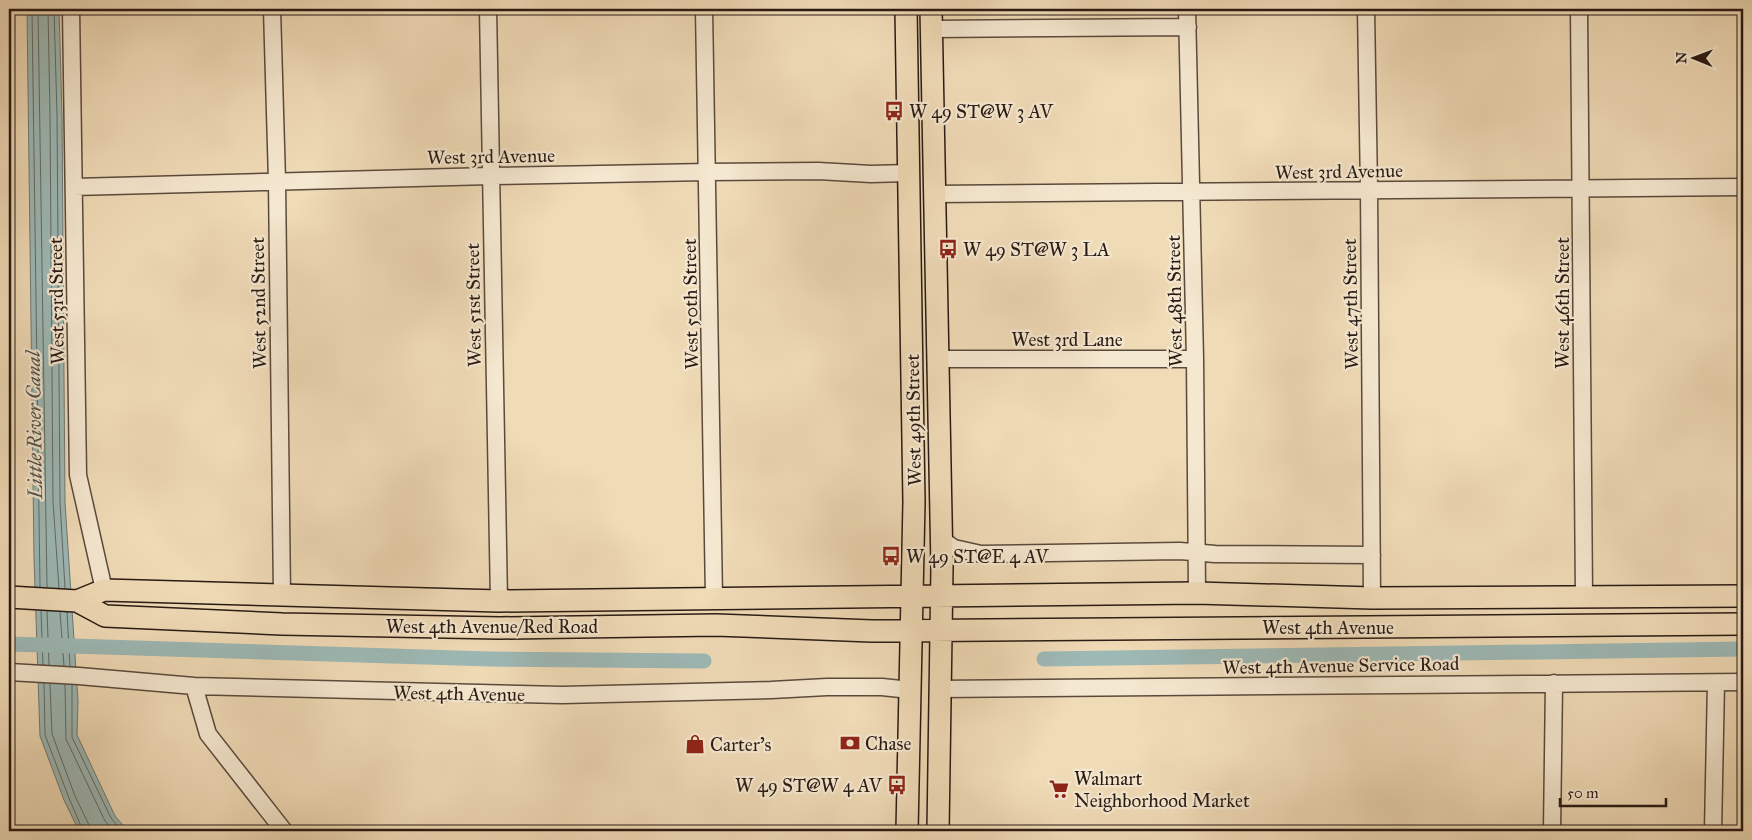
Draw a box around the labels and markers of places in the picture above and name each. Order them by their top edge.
bus stop icon: W 49 ST@W 3 AV [883,100,905,122]
place label: W 49 ST@W 3 AV [909,100,1054,123]
bus stop icon: W 49 ST@W 3 LA [937,238,959,260]
place label: W 49 ST@W 3 LA [963,238,1110,261]
bus stop icon: W 49 ST@E 4 AV [880,545,902,567]
place label: W 49 ST@E 4 AV [906,545,1049,568]
bank icon: Chase [839,732,861,754]
place label: Chase [865,732,911,755]
shop icon: Carter's [684,733,706,755]
place label: Carter's [710,733,772,756]
place label: Walmart Neighborhood Market [1074,767,1250,813]
place label: W 49 ST@W 4 AV [735,774,883,797]
bus stop icon: W 49 ST@W 4 AV [886,774,908,796]
supermarket icon: Walmart Neighborhood Market [1048,778,1070,800]

